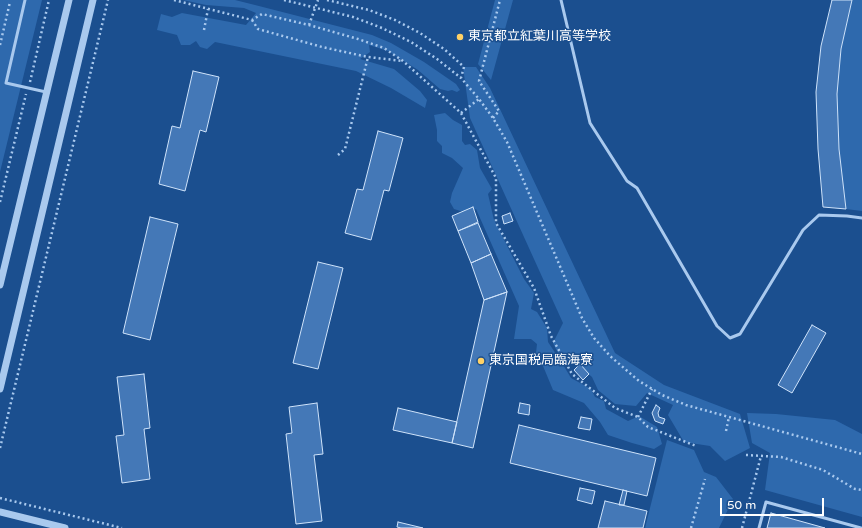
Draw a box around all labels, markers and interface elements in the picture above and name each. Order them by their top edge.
place label: 東京都立紅葉川高等学校 [468,29,611,45]
marker: 東京都立紅葉川高等学校 [455,32,465,42]
place label: 東京国税局臨海寮 [489,353,593,369]
marker: 東京国税局臨海寮 [476,356,486,366]
scale bar [722,490,826,516]
text: 50 m [727,498,756,512]

